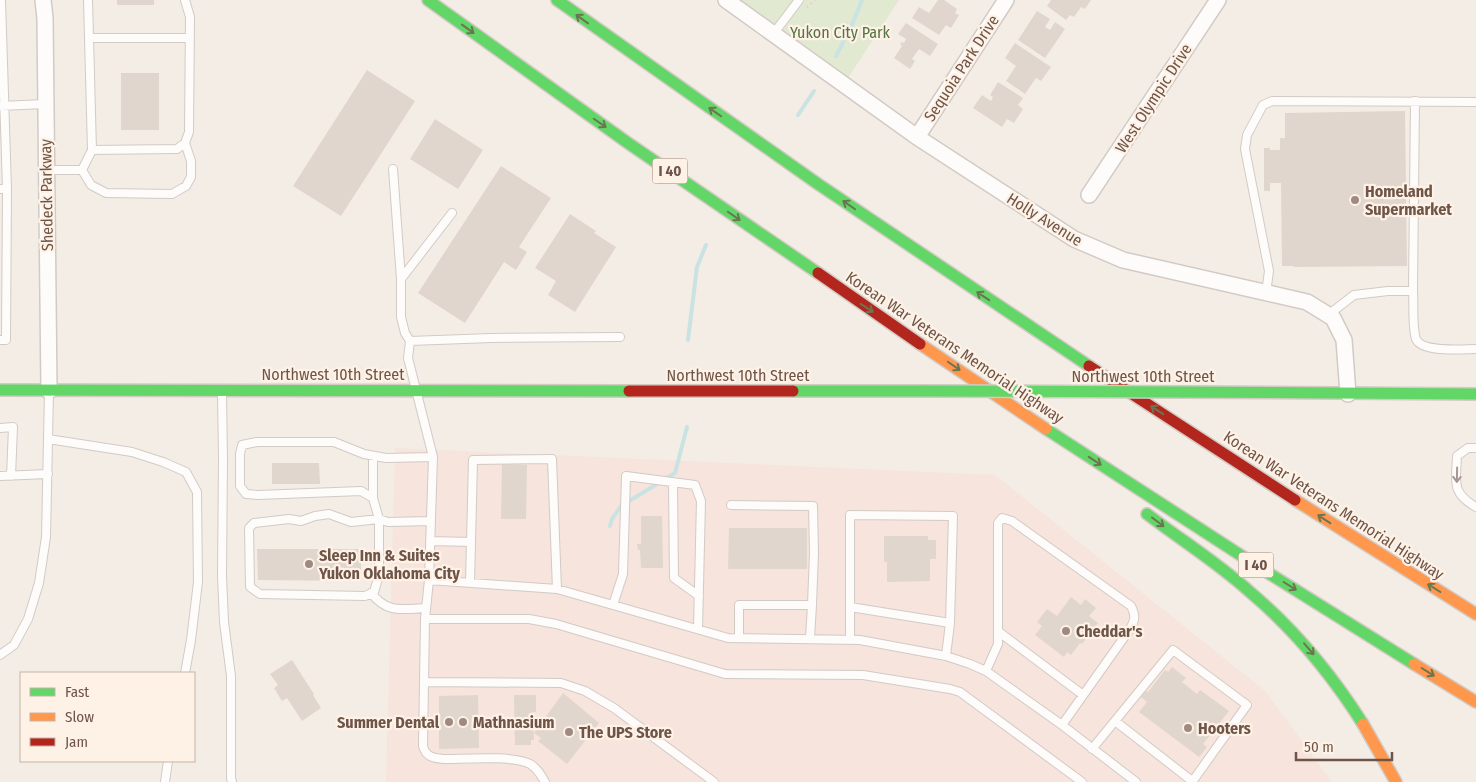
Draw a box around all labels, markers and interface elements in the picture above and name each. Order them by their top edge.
street label: Sequoia Park Drive [920,11,1003,125]
one-way arrow [576,13,590,24]
one-way arrow [461,23,474,34]
park label: Yukon City Park [790,23,891,42]
street label: West Olympic Drive [1111,40,1196,156]
one-way arrow [708,107,722,117]
one-way arrow [593,118,607,128]
street label: Shedeck Parkway [36,138,57,251]
road number: I 40 [652,158,688,184]
place label: Homeland Supermarket [1365,182,1452,219]
street label: Holly Avenue [1003,189,1086,250]
marker: Homeland Supermarket [1349,194,1361,206]
one-way arrow [842,200,856,210]
one-way arrow [726,211,740,221]
street label: Korean War Veterans Memorial Highway [842,267,1068,428]
one-way arrow [977,290,991,300]
one-way arrow [860,303,874,313]
one-way arrow [947,361,961,371]
street label: Northwest 10th Street [262,365,405,384]
street label: Northwest 10th Street [667,366,810,385]
street label: Northwest 10th Street [1072,367,1215,386]
one-way arrow [1150,405,1164,415]
street label: Korean War Veterans Memorial Highway [1220,427,1448,584]
one-way arrow [1087,456,1101,466]
one-way arrow [1452,467,1462,483]
one-way arrow [1317,514,1331,524]
one-way arrow [1151,517,1164,528]
place label: Sleep Inn & Suites Yukon Oklahoma City [318,546,460,583]
road number: I 40 [1238,552,1274,578]
marker: Sleep Inn & Suites Yukon Oklahoma City [303,558,315,570]
one-way arrow [1283,582,1297,592]
one-way arrow [1428,583,1442,593]
place label: Cheddar's [1076,622,1143,641]
marker: Cheddar's [1060,625,1072,637]
one-way arrow [1303,643,1314,656]
one-way arrow [1421,668,1435,678]
legend [20,672,195,762]
text: Fast [65,683,89,701]
text: Slow [65,708,94,726]
place label: Summer Dental [337,713,440,732]
place label: Mathnasium [473,713,554,732]
marker: Summer Dental [443,716,455,728]
marker: Mathnasium [457,716,469,728]
place label: Hooters [1198,719,1251,738]
marker: Hooters [1182,722,1194,734]
place label: The UPS Store [579,723,672,742]
marker: The UPS Store [563,726,575,738]
scale bar [1296,730,1392,762]
text: Jam [65,733,88,751]
text: 50 m [1304,738,1334,756]

